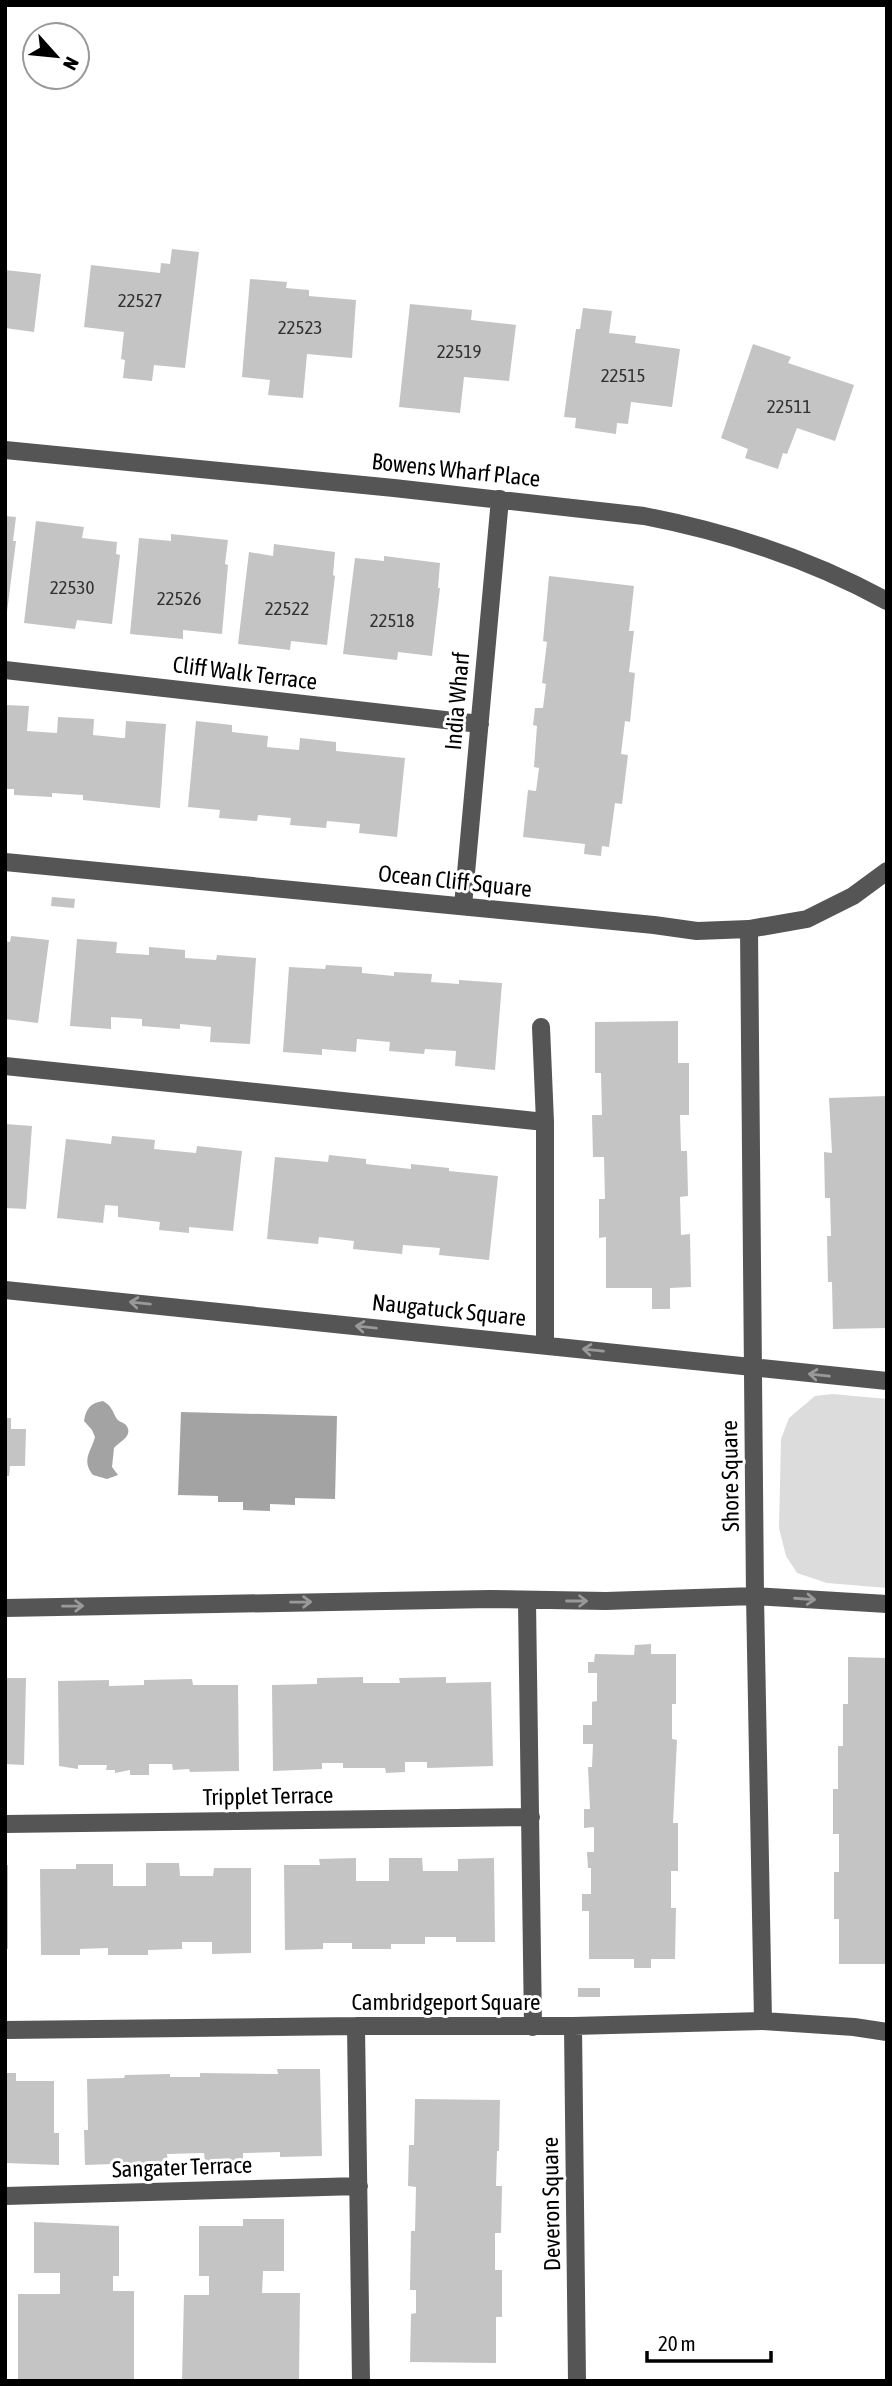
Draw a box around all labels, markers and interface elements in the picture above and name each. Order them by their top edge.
north arrow [21,21,91,91]
text: N [59,54,83,74]
house number: 22527 [118,289,162,311]
house number: 22523 [278,316,322,338]
house number: 22519 [437,340,481,362]
house number: 22515 [601,364,645,386]
house number: 22511 [767,395,811,417]
street label: Bowens Wharf Place [370,448,542,492]
house number: 22530 [50,576,94,598]
house number: 22526 [157,587,201,609]
house number: 22522 [265,597,309,619]
house number: 22518 [370,609,414,631]
street label: Cliff Walk Terrace [171,651,319,695]
street label: India Wharf [440,651,474,751]
street label: Ocean Cliff Square [377,860,533,902]
street label: Naugatuck Square [371,1289,527,1331]
one-way arrow [129,1297,152,1310]
one-way arrow [356,1320,378,1333]
one-way arrow [582,1344,604,1357]
one-way arrow [808,1368,831,1381]
street label: Shore Square [716,1420,744,1532]
one-way arrow [793,1592,816,1605]
one-way arrow [566,1594,589,1608]
one-way arrow [289,1595,312,1609]
one-way arrow [62,1600,85,1613]
street label: Tripplet Terrace [202,1782,334,1810]
street label: Cambridgeport Square [352,1989,541,2015]
street label: Deveron Square [537,2137,565,2271]
street label: Sangater Terrace [111,2152,253,2182]
scale bar [647,2320,771,2364]
text: 20 m [658,2331,696,2355]

